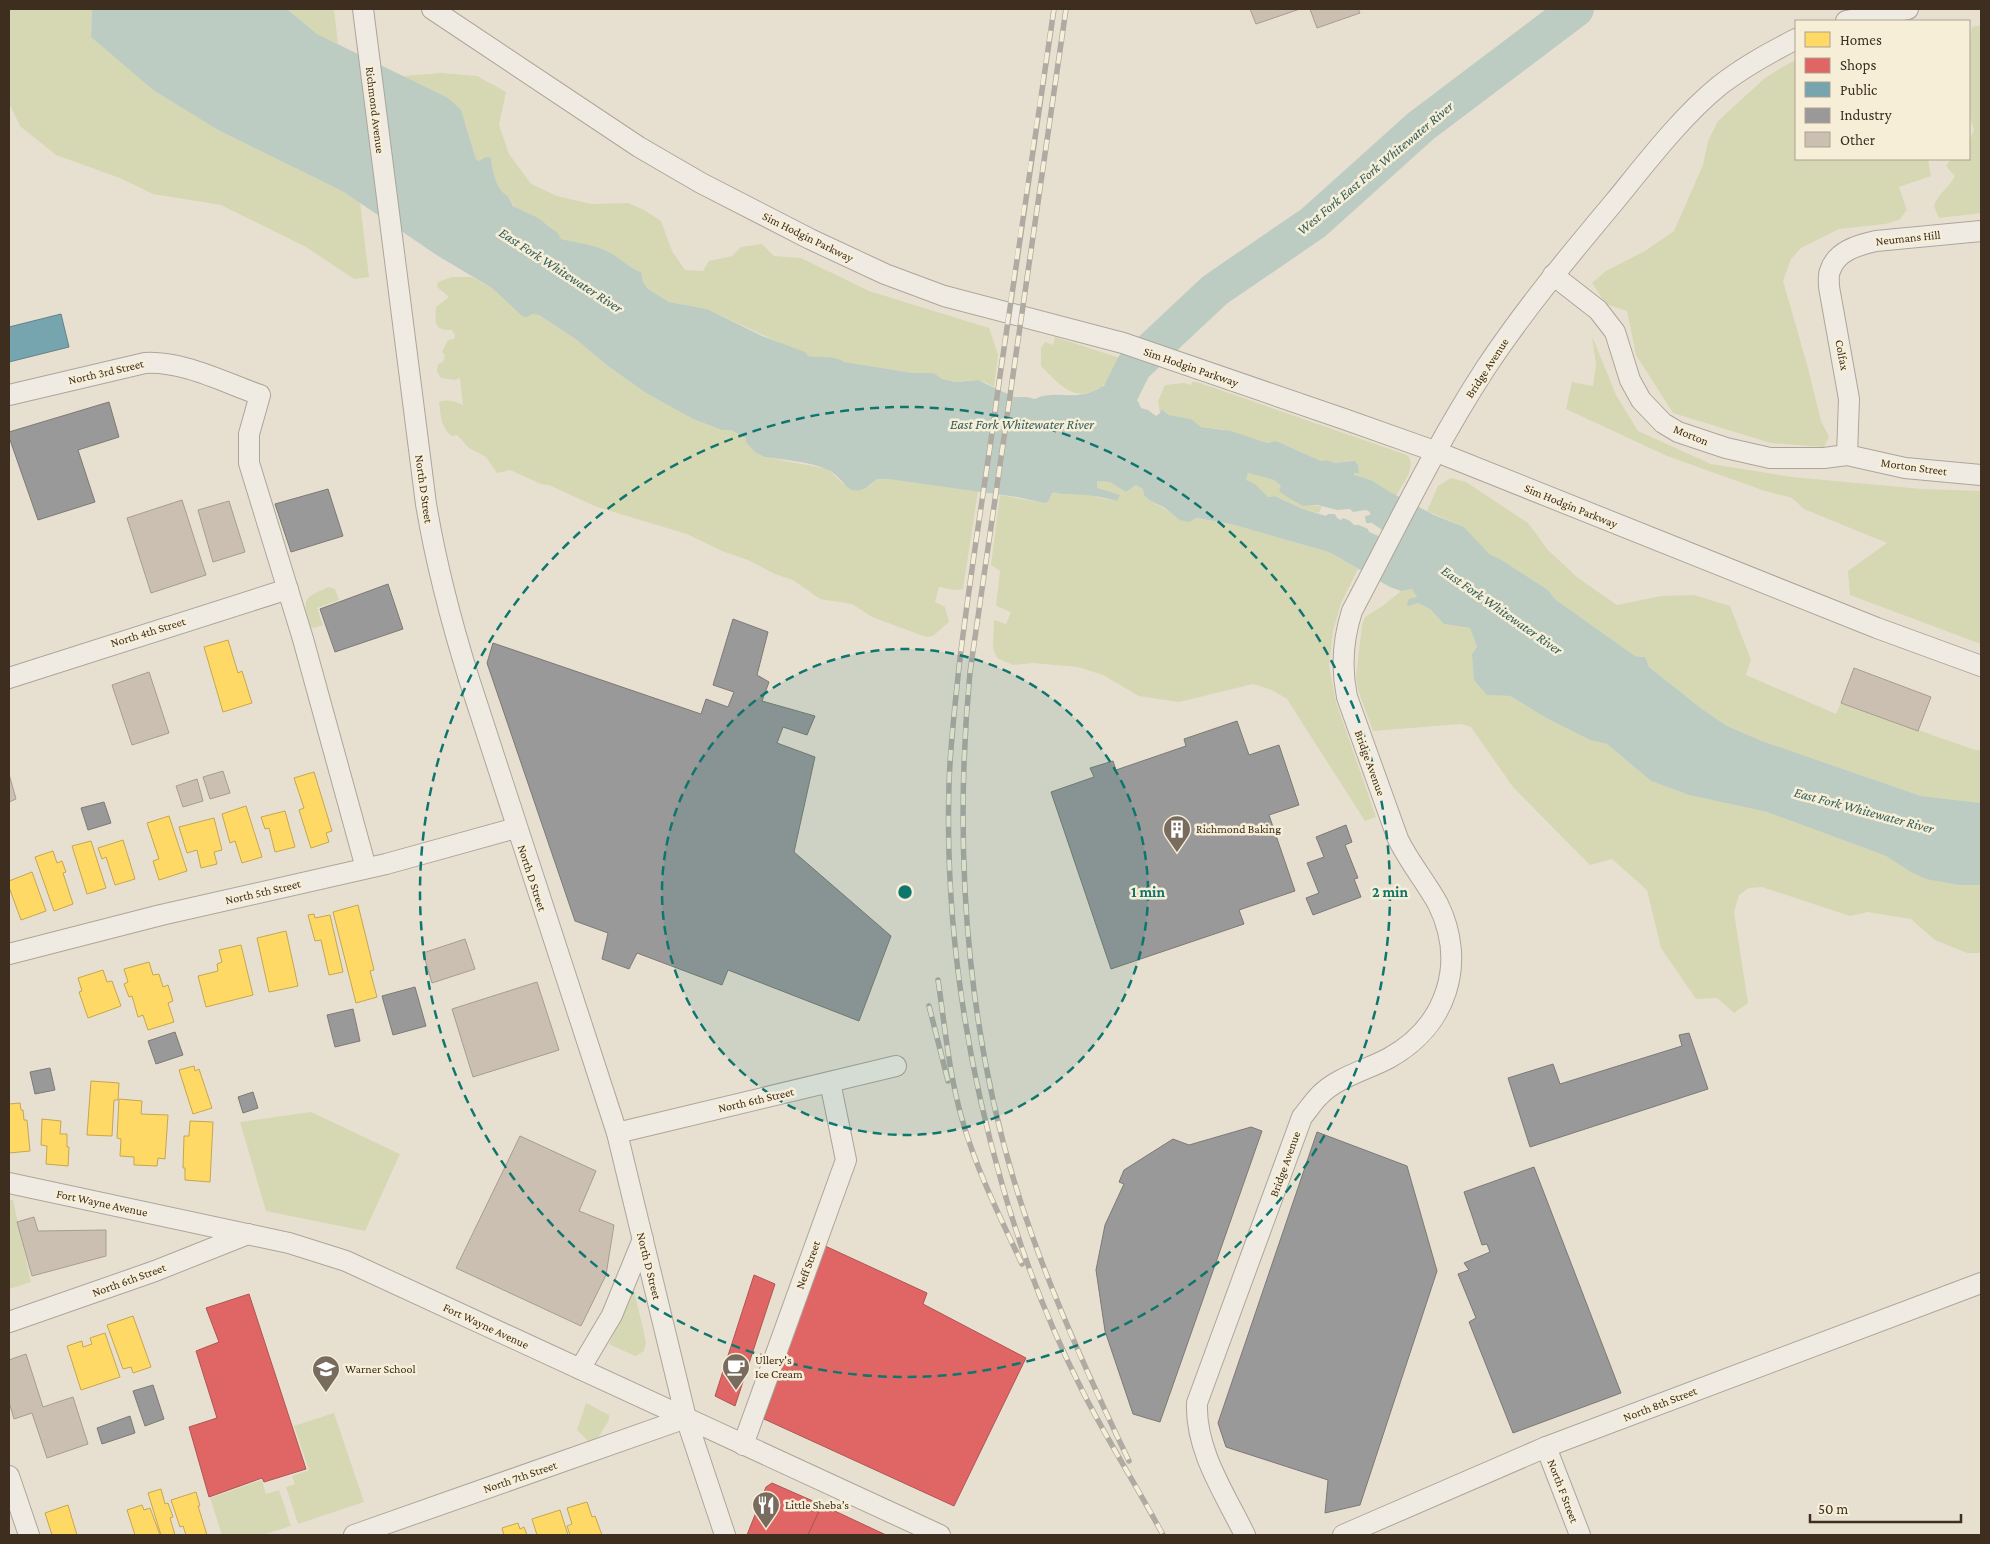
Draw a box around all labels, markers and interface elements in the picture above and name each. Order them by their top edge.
legend [1795,20,1970,160]
text: Homes [1840,32,1882,48]
text: Shops [1840,57,1876,74]
street label: Richmond Avenue [363,66,387,154]
text: Public [1840,82,1878,98]
water label: West Fork East Fork Whitewater River [1294,97,1457,238]
text: Industry [1840,107,1892,124]
text: Other [1840,132,1876,148]
street label: Sim Hodgin Parkway [760,209,856,265]
water label: East Fork Whitewater River [496,224,627,317]
street label: Neumans Hill [1875,228,1941,248]
street label: Bridge Avenue [1462,335,1512,401]
street label: Colfax [1832,339,1852,372]
street label: Sim Hodgin Parkway [1142,344,1241,390]
street label: North 3rd Street [67,356,146,387]
water label: East Fork Whitewater River [950,416,1095,432]
street label: Morton [1671,422,1711,449]
street label: North D Street [412,454,436,525]
street label: Morton Street [1880,455,1949,479]
street label: Sim Hodgin Parkway [1522,481,1620,531]
water label: East Fork Whitewater River [1438,562,1566,658]
street label: North 4th Street [109,614,188,650]
street label: Bridge Avenue [1352,728,1388,798]
water label: East Fork Whitewater River [1792,784,1937,837]
building icon: Richmond Baking [1162,814,1192,853]
place label: Richmond Baking [1196,822,1281,836]
street label: North D Street [515,843,550,914]
street label: North 5th Street [224,876,303,907]
centre of rings [896,883,914,901]
text: 1 min [1131,884,1165,900]
text: 2 min [1372,884,1408,900]
street label: North 6th Street [717,1084,796,1116]
street label: Bridge Avenue [1267,1129,1303,1199]
street label: Fort Wayne Avenue [55,1186,149,1220]
street label: North D Street [634,1231,664,1302]
street label: Neff Street [793,1238,824,1291]
street label: North 6th Street [90,1260,169,1300]
street label: Fort Wayne Avenue [441,1300,531,1352]
cafe icon: Ullery's Ice Cream [721,1352,751,1391]
place label: Ullery's Ice Cream [755,1353,803,1381]
school or university icon: Warner School [311,1354,341,1393]
place label: Warner School [345,1362,416,1376]
street label: North 8th Street [1621,1383,1700,1424]
street label: North F Street [1544,1457,1582,1526]
street label: North 7th Street [481,1458,560,1496]
restaurant icon: Little Sheba’s [751,1490,781,1529]
scale bar [1810,1492,1961,1524]
place label: Little Sheba’s [785,1498,849,1512]
text: 50 m [1818,1501,1848,1517]

